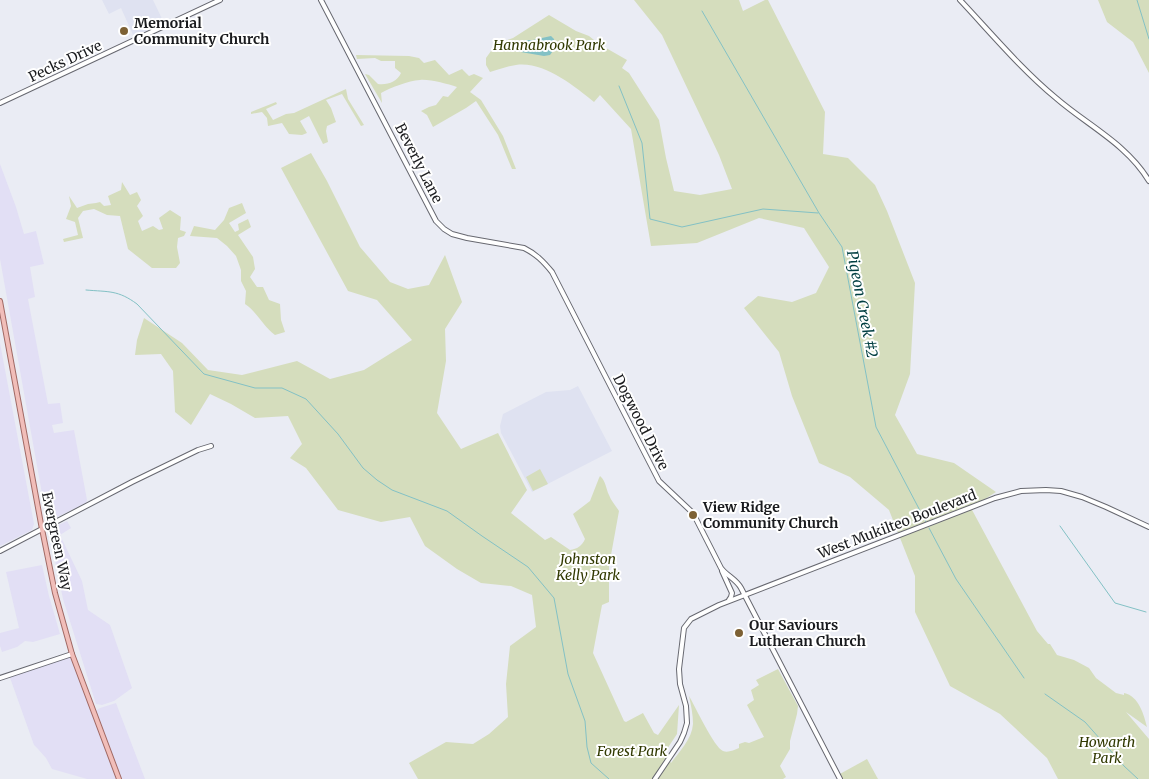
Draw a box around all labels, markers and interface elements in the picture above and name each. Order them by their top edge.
place label: Memorial Community Church [134,14,270,48]
marker: Memorial Community Church [118,25,130,37]
street label: Pecks Drive [26,36,104,86]
park label: Hannabrook Park [492,36,605,54]
street label: Beverly Lane [391,120,447,206]
water label: Pigeon Creek #2 [843,249,882,359]
street label: Dogwood Drive [609,371,673,473]
street label: West Mukilteo Boulevard [814,485,979,563]
street label: Evergreen Way [38,490,76,593]
place label: View Ridge Community Church [702,498,839,532]
marker: View Ridge Community Church [687,509,699,521]
park label: Johnston Kelly Park [555,550,620,584]
place label: Our Saviours Lutheran Church [749,616,866,650]
marker: Our Saviours Lutheran Church [733,627,745,639]
park label: Howarth Park [1078,733,1135,767]
park label: Forest Park [596,742,668,760]

